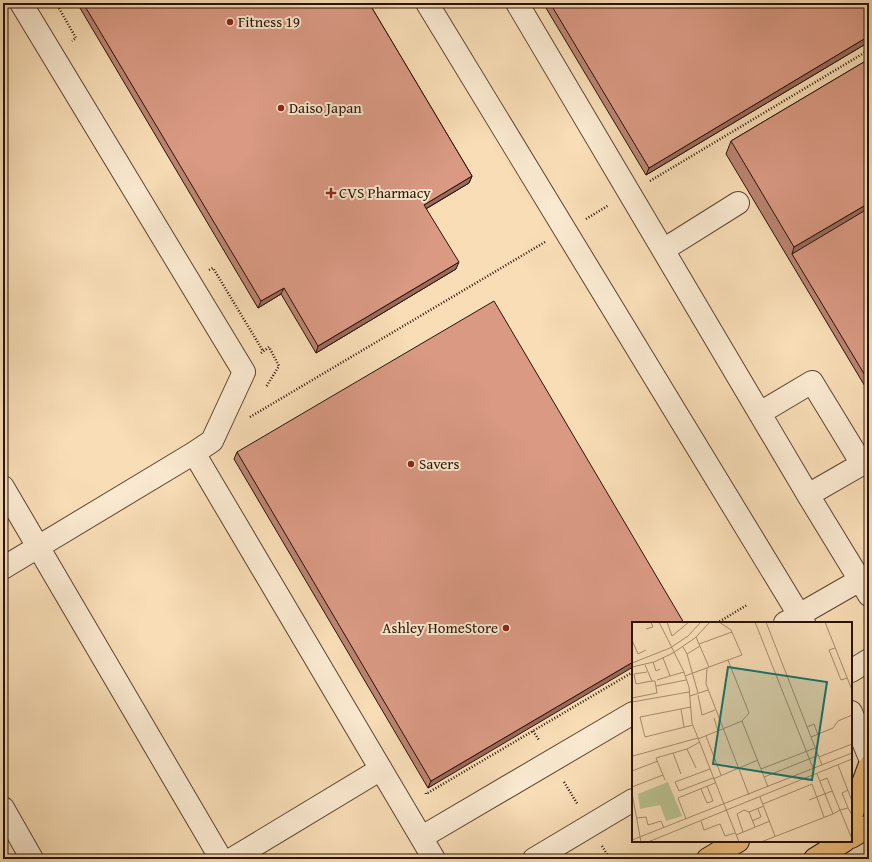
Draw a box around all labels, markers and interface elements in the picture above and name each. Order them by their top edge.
place label: Fitness 19 [238,11,300,32]
marker: Fitness 19 [225,17,235,27]
place label: Daiso Japan [289,97,362,118]
marker: Daiso Japan [276,103,286,113]
place label: CVS Pharmacy [339,182,431,203]
marker: CVS Pharmacy [326,188,336,198]
place label: Savers [419,453,460,474]
marker: Savers [406,459,416,469]
place label: Ashley HomeStore [382,617,498,638]
inset map [632,622,852,842]
marker: Ashley HomeStore [501,623,511,633]

